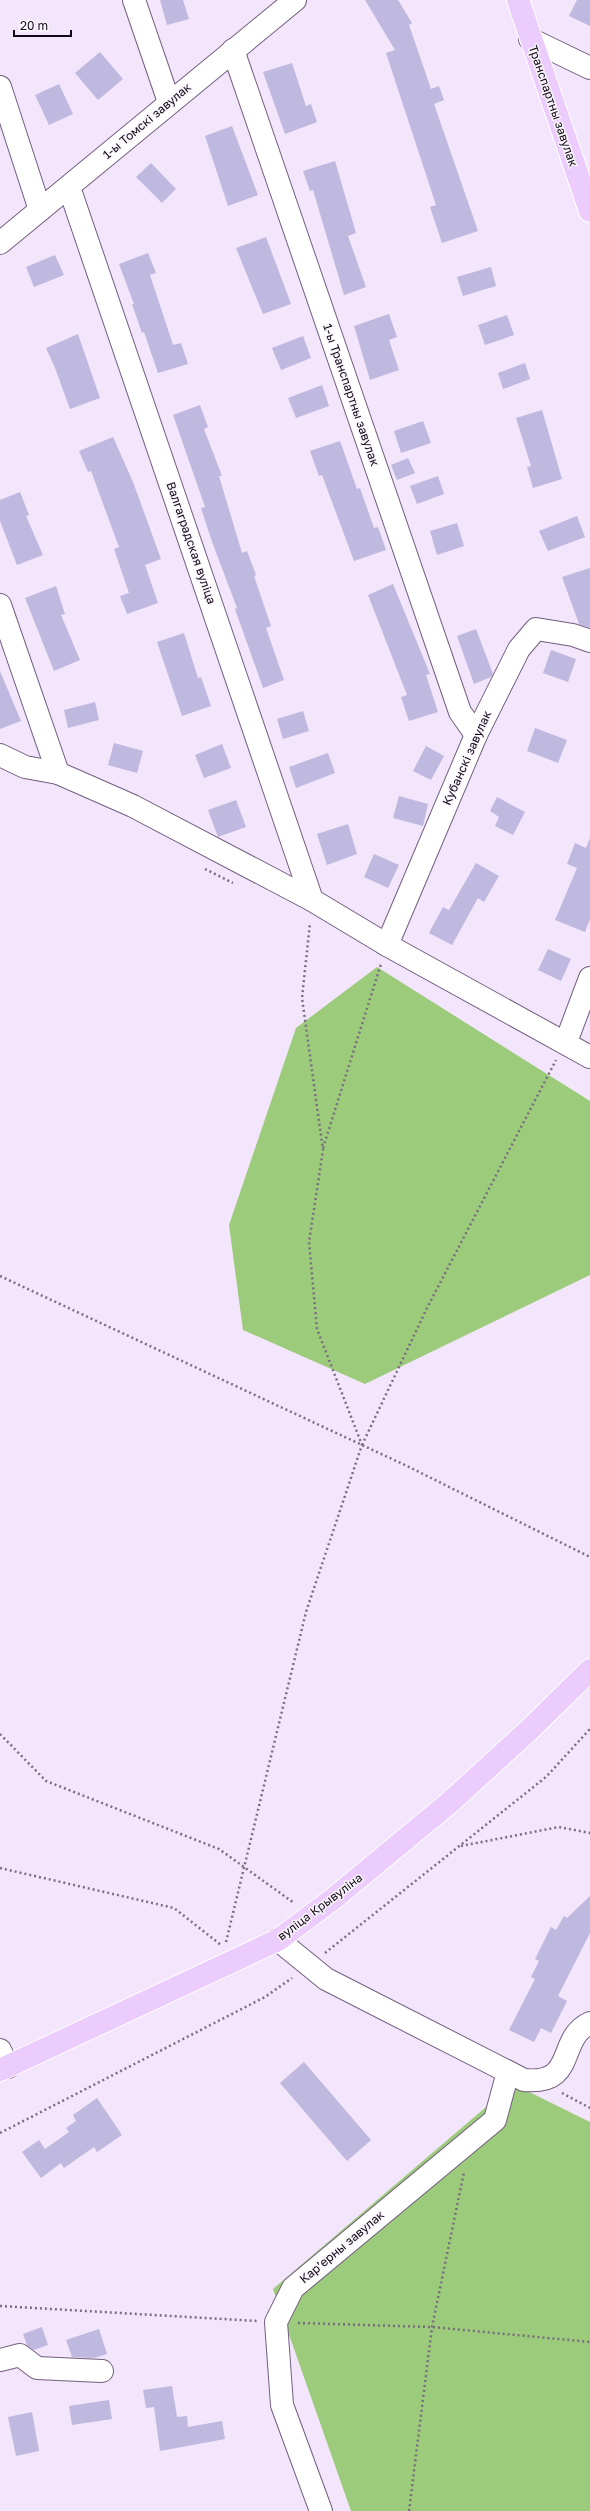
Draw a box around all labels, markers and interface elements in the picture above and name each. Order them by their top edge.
scale bar [14,12,71,38]
text: 20 m [20,18,48,33]
street label: Транспартны завулак [526,43,581,169]
street label: 1-ы Томскі завулак [99,79,194,162]
street label: 1-ы Транспартны завулак [320,322,383,468]
street label: Валгаградская вуліца [163,480,219,606]
street label: Кубанскі завулак [439,708,494,808]
street label: вуліца Крывуліна [274,1870,365,1943]
street label: Карʼерны завулак [296,2207,387,2286]

